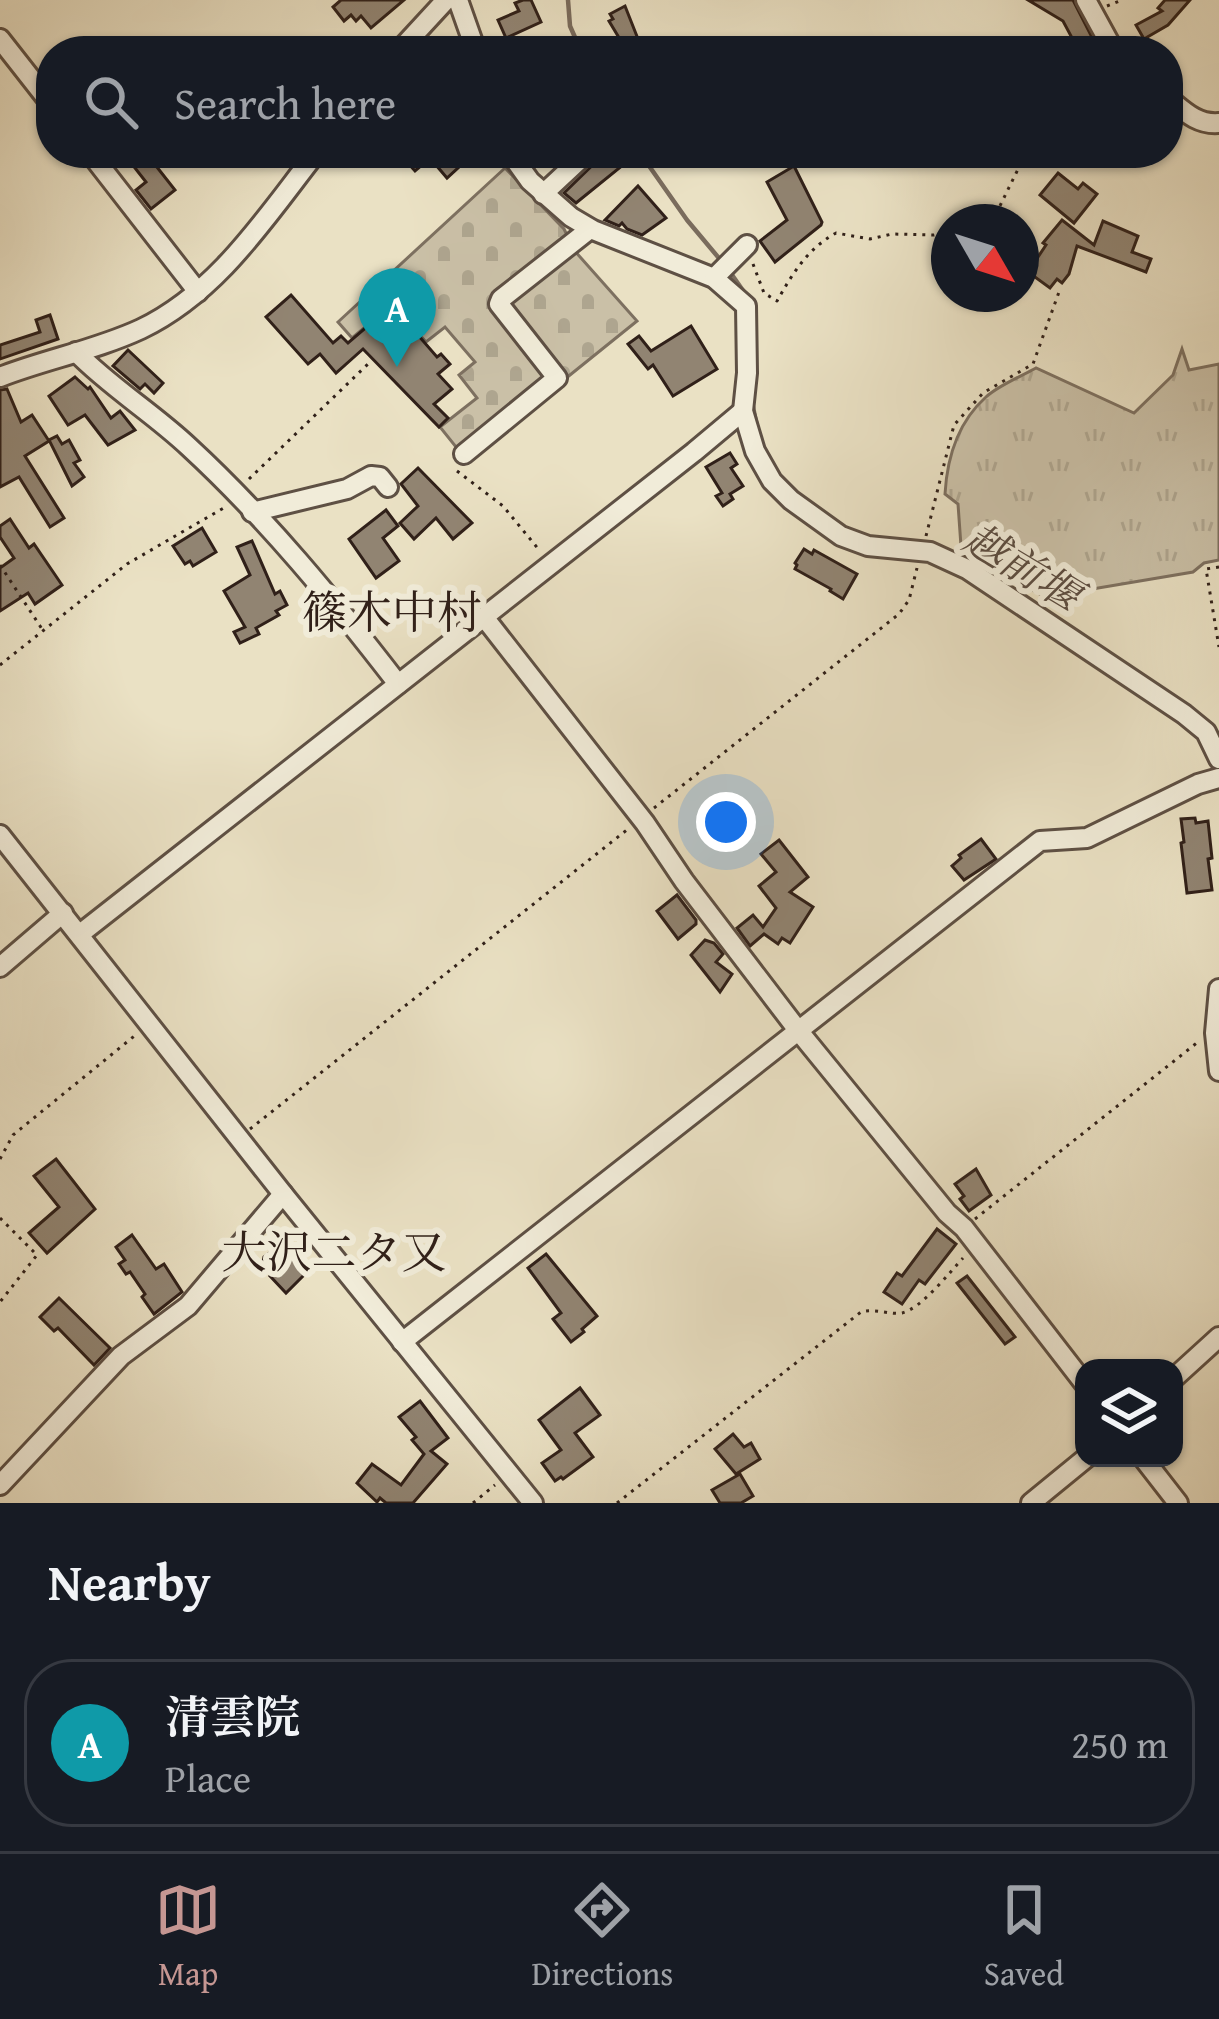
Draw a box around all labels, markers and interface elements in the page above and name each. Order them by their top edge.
search box [36,36,1183,168]
icon: search [78,69,144,135]
text: Search here [174,70,396,135]
north arrow [931,204,1039,312]
pin: A [358,268,436,367]
water label: 越前堰 [953,507,1098,628]
district label: 篠木中村 [302,579,482,644]
your location [696,792,756,852]
district label: 大沢二タ又 [221,1219,447,1284]
map controls [1075,1359,1183,1467]
button: layers [1075,1359,1183,1467]
text: Nearby [48,1544,211,1619]
text: 清雲院 [165,1684,300,1749]
text: A [78,1715,102,1772]
text: 250 m [1071,1715,1168,1772]
text: Place [165,1749,251,1806]
tab: Map [155,1877,221,1997]
tab: Directions [532,1877,673,1997]
tab: Saved [984,1877,1064,1997]

